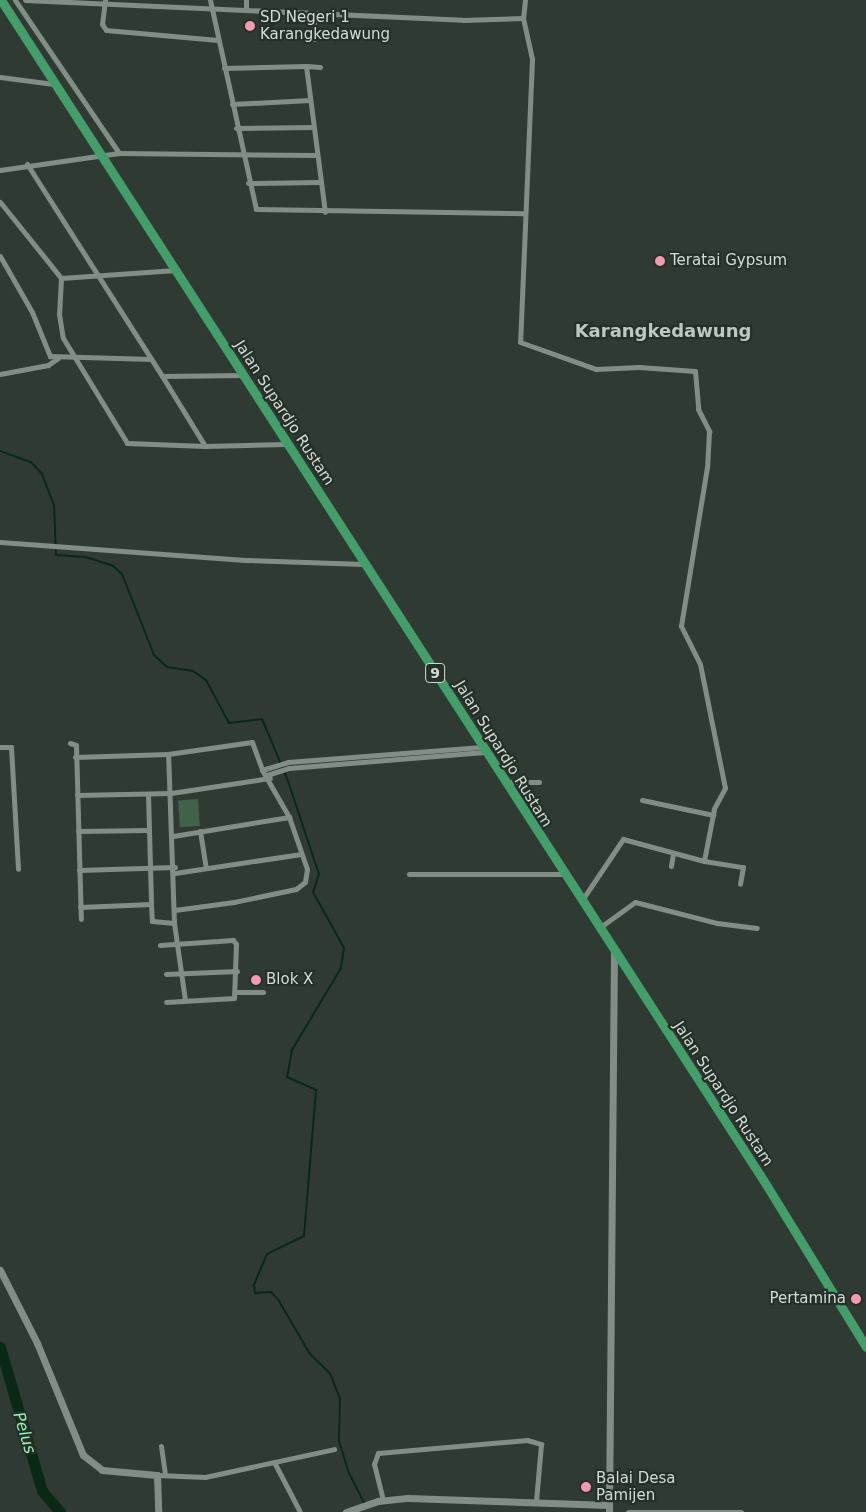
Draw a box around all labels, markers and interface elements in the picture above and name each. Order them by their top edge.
place label: SD Negeri 1 Karangkedawung [260,8,390,43]
marker: SD Negeri 1 Karangkedawung [244,20,256,32]
place label: Teratai Gypsum [670,252,787,270]
marker: Teratai Gypsum [654,255,666,267]
district label: Karangkedawung [575,320,751,342]
street label: Jalan Supardjo Rustam [230,337,338,489]
road number: 9 [425,661,445,684]
street label: Jalan Supardjo Rustam [451,677,555,831]
place label: Blok X [266,971,313,989]
marker: Blok X [250,974,262,986]
street label: Jalan Supardjo Rustam [669,1018,777,1170]
place label: Pertamina [770,1290,846,1308]
marker: Pertamina [850,1293,862,1305]
water label: Pelus [9,1410,39,1456]
place label: Balai Desa Pamijen [596,1469,676,1504]
marker: Balai Desa Pamijen [580,1481,592,1493]

